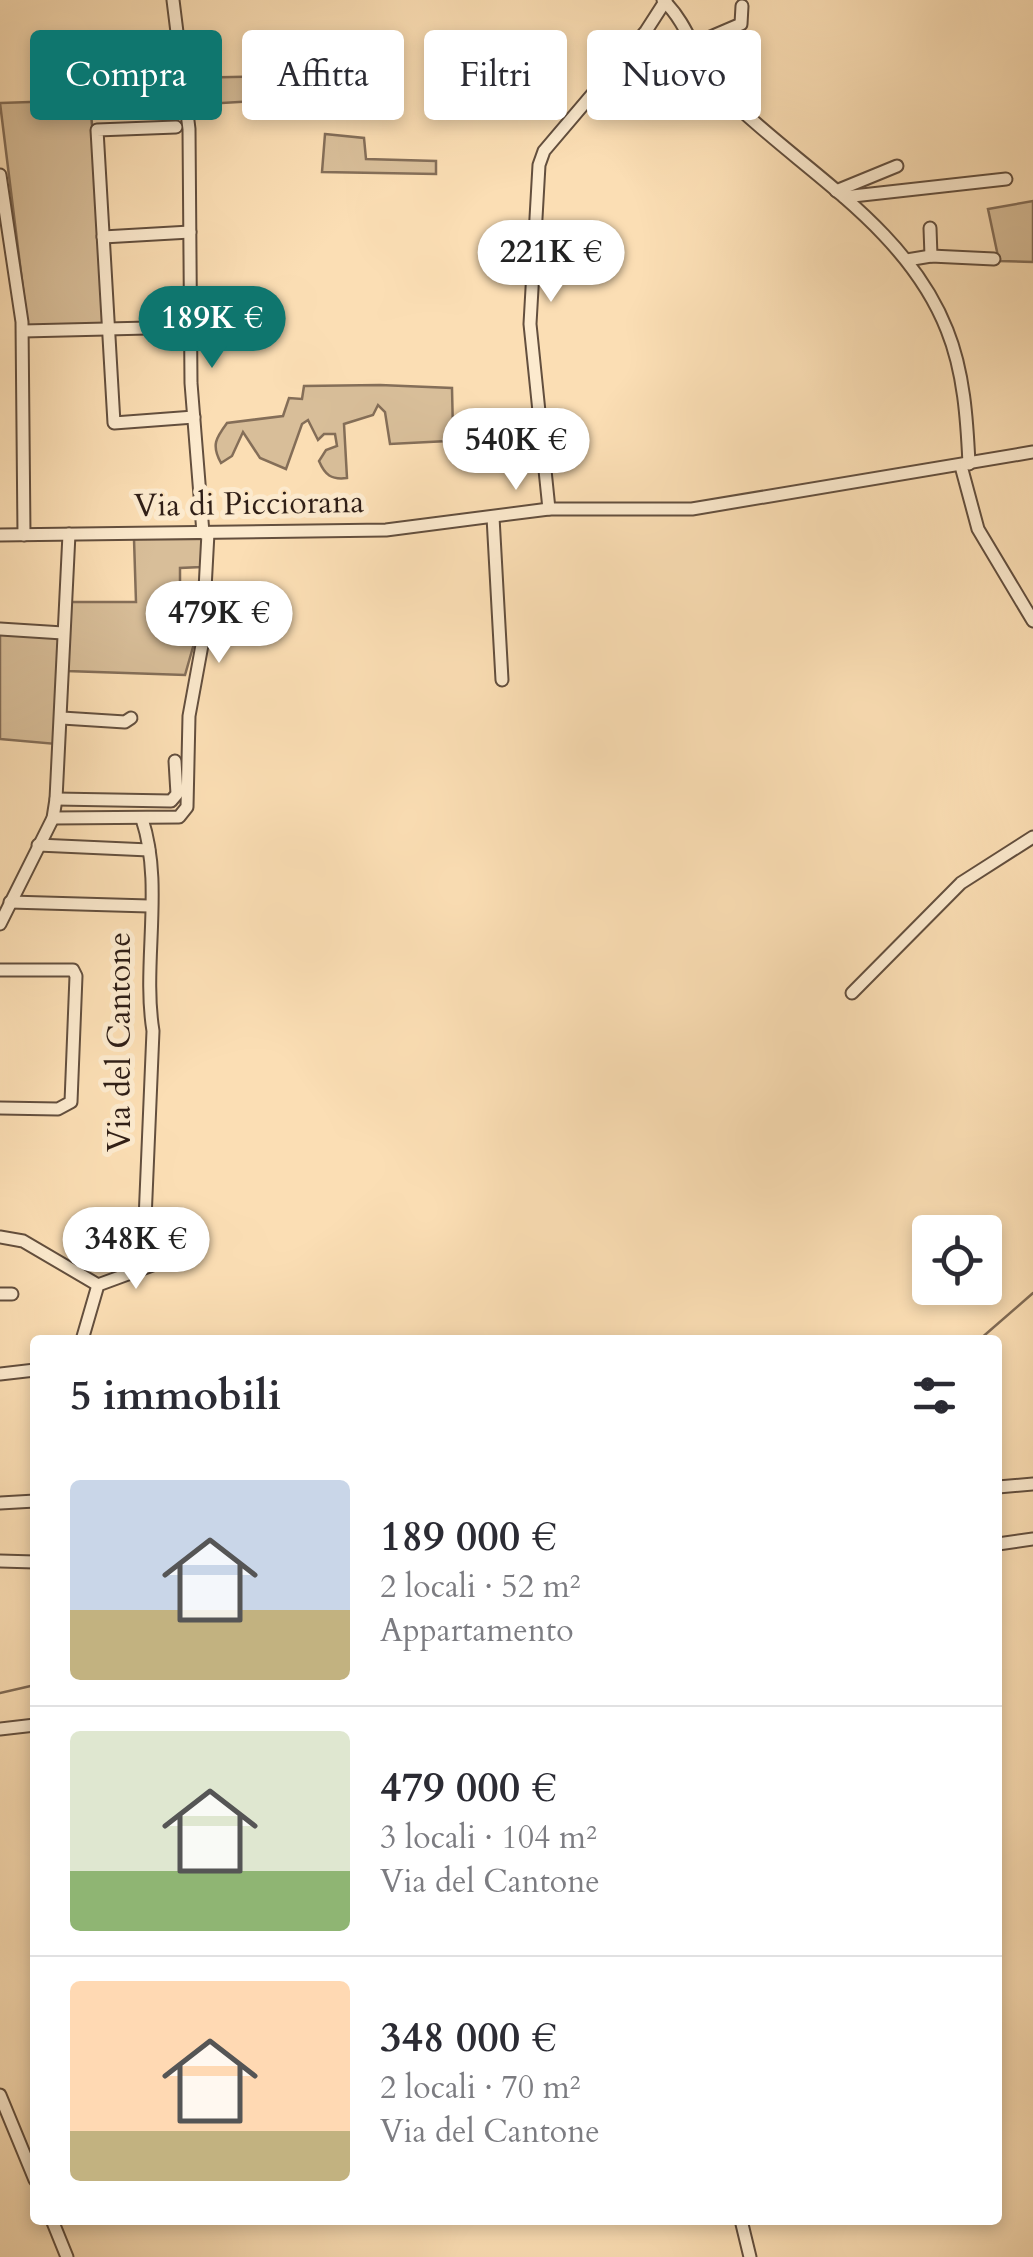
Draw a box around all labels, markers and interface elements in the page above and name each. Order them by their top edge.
chip: Compra [30,30,222,120]
chip: Affitta [242,30,404,120]
chip: Filtri [424,30,567,120]
chip: Nuovo [587,30,761,120]
pin: 221K € [470,220,632,305]
text: 221K € [500,230,602,274]
pin: 189K € [131,286,293,371]
text: 189K € [161,296,263,340]
pin: 540K € [435,408,597,493]
text: 540K € [465,418,567,462]
street label: Via di Picciorana [133,480,365,528]
pin: 479K € [138,581,300,666]
text: 479K € [168,591,270,635]
street label: Via del Cantone [98,932,142,1152]
pin: 348K € [55,1207,217,1292]
map controls [912,1215,1002,1305]
button: locate [912,1215,1002,1305]
text: 348K € [85,1217,187,1261]
text: 5 immobili [70,1367,281,1424]
icon: filters [907,1368,962,1423]
text: 189 000 € [380,1508,557,1565]
icon: home [150,1520,270,1640]
text: 2 locali · 52 m² [380,1565,580,1609]
text: Appartamento [380,1609,573,1653]
text: 479 000 € [380,1759,557,1816]
icon: home [150,1771,270,1891]
text: 3 locali · 104 m² [380,1816,597,1860]
text: Via del Cantone [380,1860,600,1904]
text: 348 000 € [380,2009,557,2066]
icon: home [150,2021,270,2141]
text: 2 locali · 70 m² [380,2066,580,2110]
text: Via del Cantone [380,2110,600,2154]

